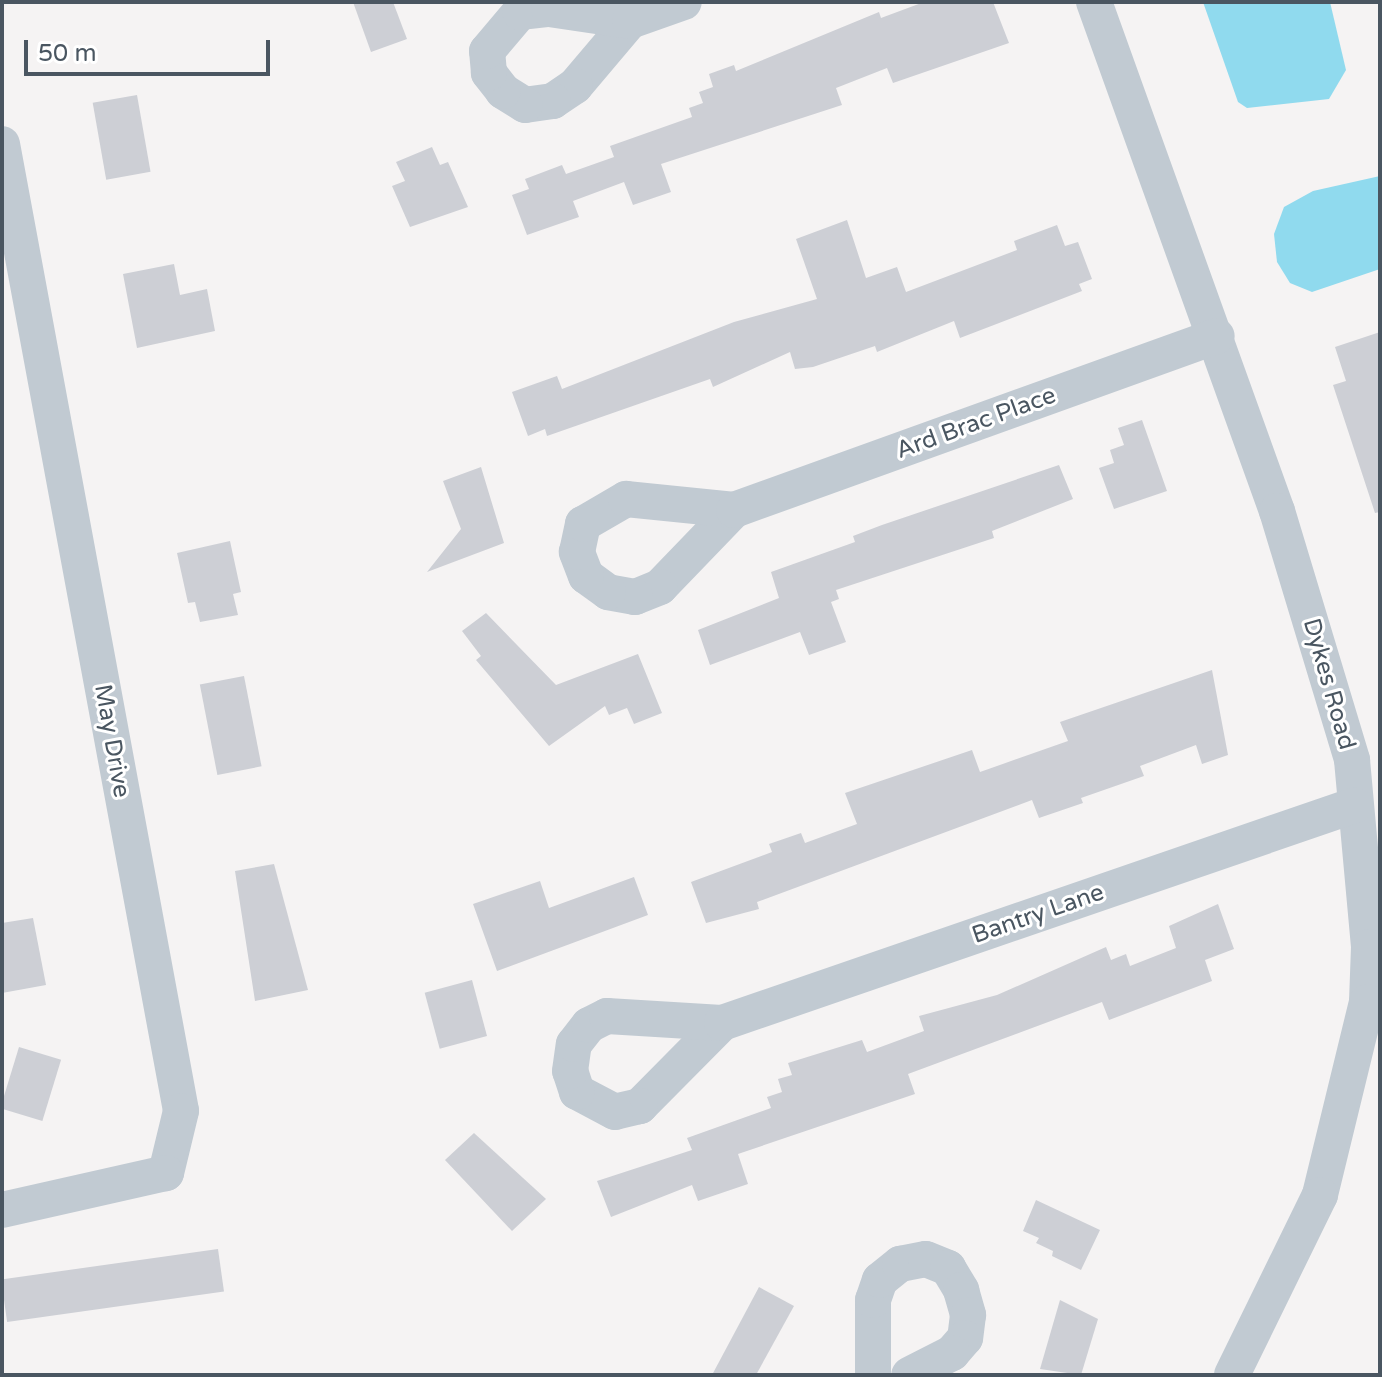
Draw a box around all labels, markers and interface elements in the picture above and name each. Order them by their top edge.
scale bar [28,24,274,74]
text: 50 m [38,39,96,68]
street label: Ard Brac Place [892,381,1060,465]
street label: Dykes Road [1296,615,1362,753]
street label: May Drive [88,682,136,800]
street label: Bantry Lane [968,878,1108,950]

